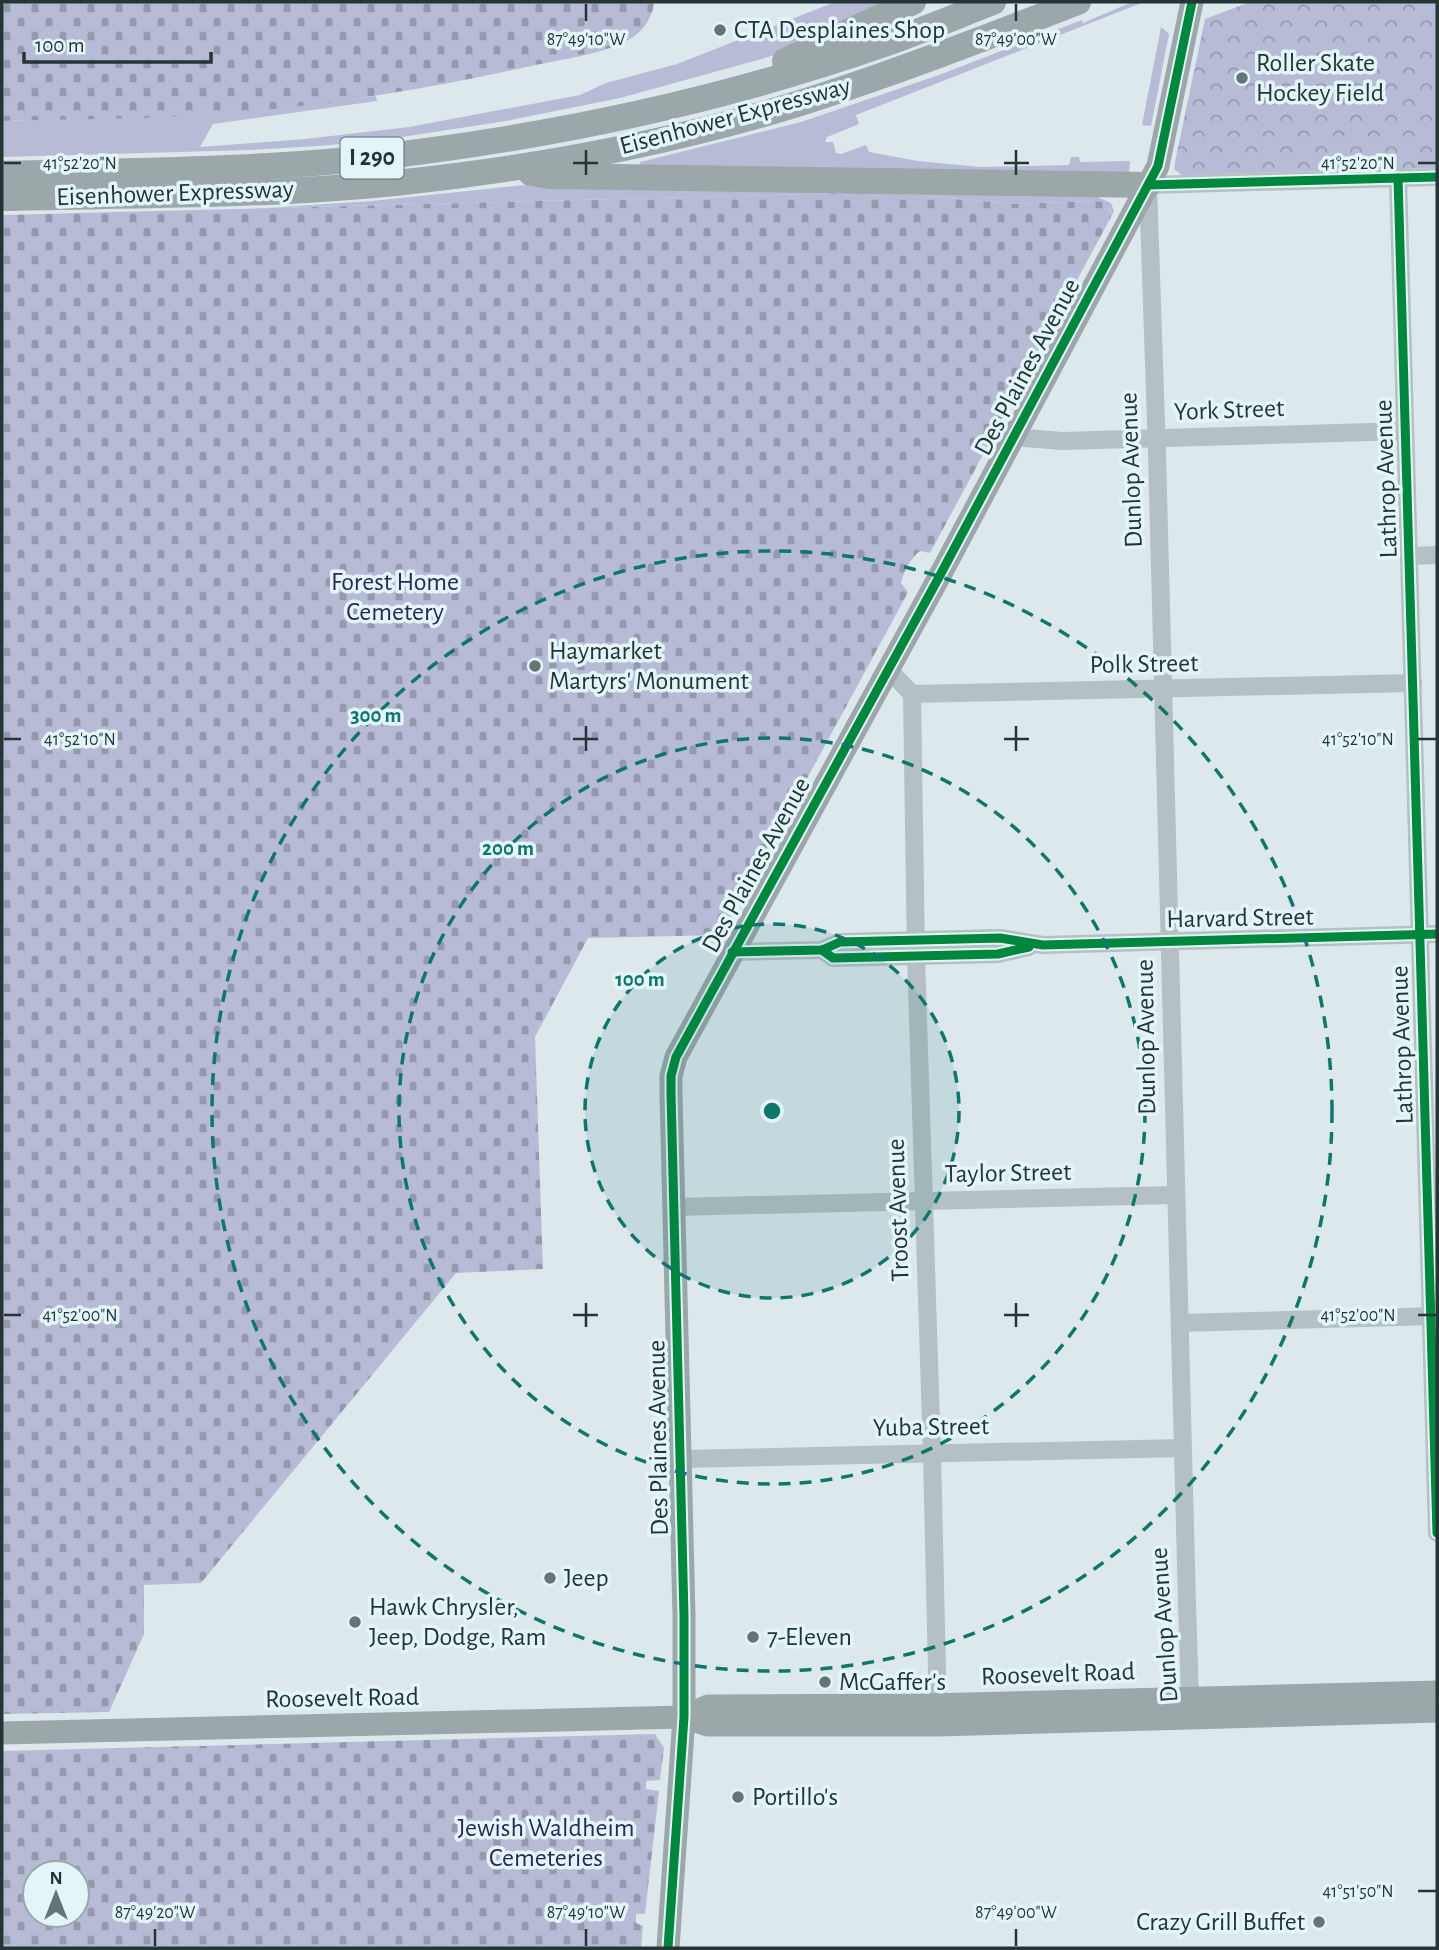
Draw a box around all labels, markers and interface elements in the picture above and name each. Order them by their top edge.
place label: CTA Desplaines Shop [734,17,945,43]
scale bar [24,21,212,65]
marker: CTA Desplaines Shop [712,22,728,38]
text: 87°49'10"W [547,31,625,49]
text: 87°49'00"W [975,31,1057,49]
text: 100 m [35,35,85,56]
place label: Roller Skate Hockey Field [1256,50,1384,106]
marker: Roller Skate Hockey Field [1234,70,1250,86]
street label: Eisenhower Expressway [617,73,853,159]
road number: I 290 [340,138,404,178]
text: 41°52'20"N [43,155,117,173]
text: 41°52'20"N [1321,155,1395,173]
street label: Eisenhower Expressway [56,176,294,210]
street label: Des Plaines Avenue [970,274,1084,460]
street label: Dunlop Avenue [1115,392,1147,548]
street label: York Street [1173,395,1285,425]
street label: Lathrop Avenue [1370,399,1402,559]
park label: Forest Home Cemetery [331,569,459,625]
place label: Haymarket Martyrs' Monument [549,638,749,694]
street label: Polk Street [1089,650,1199,678]
marker: Haymarket Martyrs' Monument [527,658,543,674]
text: 300 m [350,705,402,726]
text: 41°52'10"N [44,731,116,749]
text: 41°52'10"N [1322,731,1394,749]
street label: Des Plaines Avenue [697,773,815,957]
text: 200 m [482,838,534,859]
street label: Harvard Street [1166,904,1314,932]
street label: Dunlop Avenue [1132,959,1160,1115]
street label: Lathrop Avenue [1386,965,1418,1125]
text: 100 m [615,969,665,990]
centre of rings [760,1099,784,1123]
street label: Troost Avenue [883,1138,913,1282]
street label: Taylor Street [944,1159,1072,1187]
text: 41°52'00"N [42,1307,118,1325]
text: 41°52'00"N [1320,1307,1396,1325]
street label: Des Plaines Avenue [643,1340,673,1536]
street label: Yuba Street [873,1413,989,1441]
street label: Dunlop Avenue [1146,1546,1182,1704]
place label: Jeep [564,1565,609,1591]
marker: Jeep [542,1570,558,1586]
place label: Hawk Chrysler, Jeep, Dodge, Ram [369,1594,546,1650]
marker: Hawk Chrysler, Jeep, Dodge, Ram [347,1614,363,1630]
place label: 7-Eleven [767,1624,852,1650]
marker: 7-Eleven [745,1629,761,1645]
street label: Roosevelt Road [981,1658,1135,1690]
place label: McGaffer's [839,1669,946,1695]
marker: McGaffer's [817,1674,833,1690]
street label: Roosevelt Road [265,1684,419,1712]
place label: Portillo's [752,1784,838,1810]
marker: Portillo's [730,1789,746,1805]
park label: Jewish Waldheim Cemeteries [457,1815,635,1871]
north arrow [21,1859,91,1929]
text: N [49,1869,63,1888]
text: 41°51'50"N [1322,1883,1394,1901]
text: 87°49'20"W [115,1904,195,1922]
text: 87°49'10"W [547,1904,625,1922]
text: 87°49'00"W [975,1904,1057,1922]
place label: Crazy Grill Buffet [1136,1909,1305,1935]
marker: Crazy Grill Buffet [1311,1914,1327,1930]

